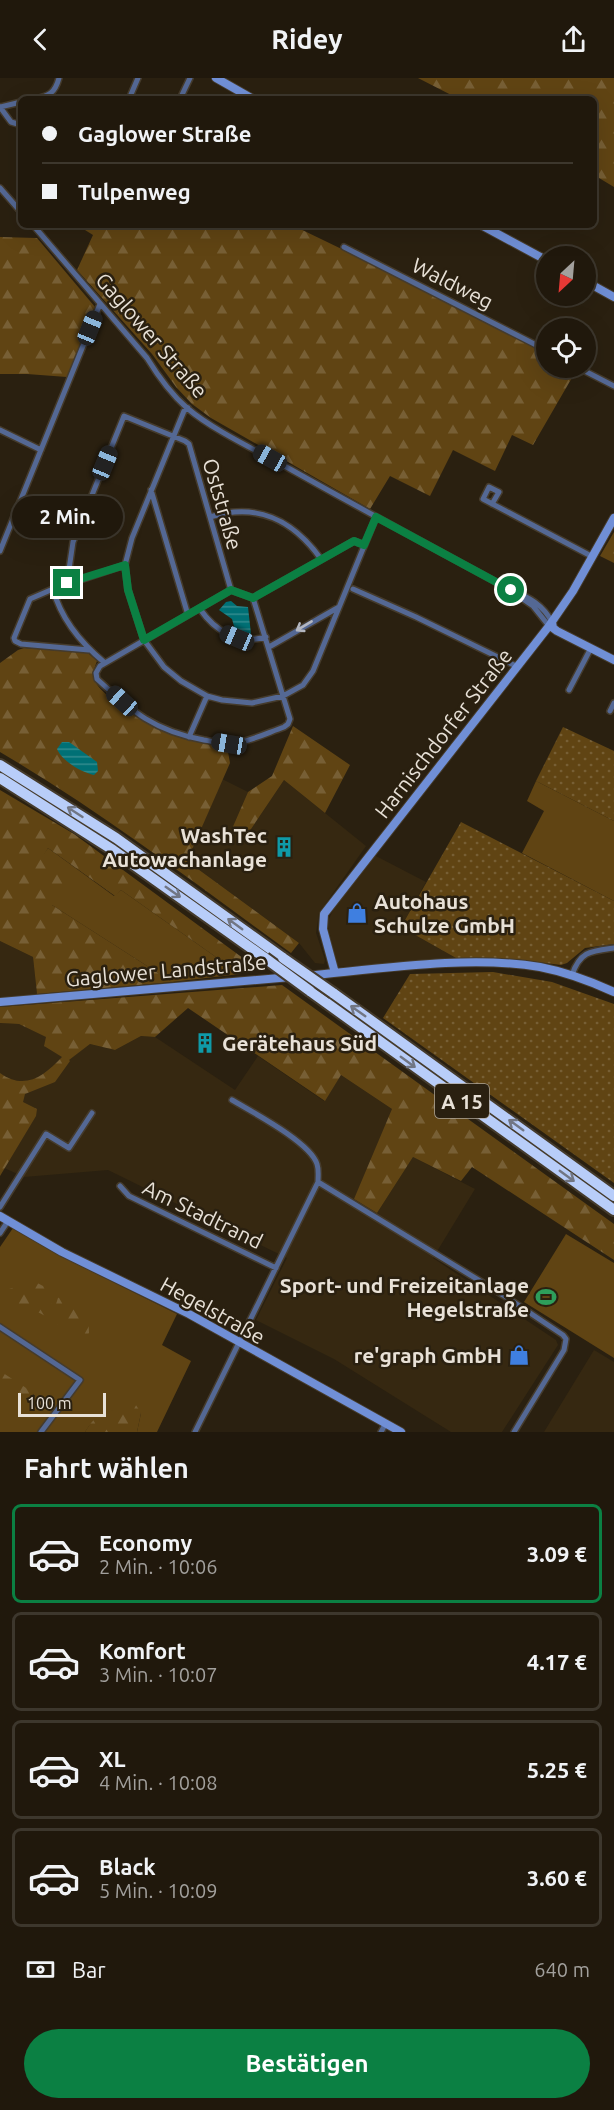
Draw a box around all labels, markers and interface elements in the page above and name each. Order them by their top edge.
icon: back [24,23,57,56]
icon: share [557,23,590,56]
text: Ridey [271,24,343,54]
text: Gaglower Straße [78,121,251,146]
text: Tulpenweg [78,179,191,204]
north arrow [536,246,596,306]
map controls [536,246,596,378]
street label: Waldweg [409,252,497,314]
street label: Gaglower Straße [91,268,213,402]
car [75,308,105,348]
button: locate [536,318,596,378]
car [250,441,290,475]
car [90,443,120,483]
street label: Oststraße [199,455,247,553]
callout: 2 Min. [11,496,122,538]
text: 2 Min. [40,505,96,528]
route end [53,569,80,596]
route start [497,576,524,603]
one-way arrow [296,621,313,633]
car [217,623,257,653]
street label: Harnischdorfer Straße [369,643,517,823]
car [103,682,141,720]
car [210,732,248,756]
one-way arrow [67,806,84,819]
place label: WashTec Autowachanlage [102,823,267,871]
building icon: WashTec Autowachanlage [272,835,296,859]
one-way arrow [165,886,181,898]
place label: Autohaus Schulze GmbH [374,889,515,937]
shop icon: Autohaus Schulze GmbH [345,901,369,925]
one-way arrow [228,918,244,930]
street label: Gaglower Landstraße [65,949,267,991]
one-way arrow [350,1004,366,1017]
building icon: Gerätehaus Süd [193,1031,217,1055]
place label: Gerätehaus Süd [222,1031,377,1055]
one-way arrow [400,1056,416,1068]
road number: A 15 [435,1084,489,1118]
one-way arrow [508,1119,524,1131]
one-way arrow [558,1170,574,1182]
street label: Am Stadtrand [139,1175,267,1253]
street label: Hegelstraße [157,1271,269,1349]
place label: Sport- und Freizeitanlage Hegelstraße [280,1273,529,1321]
sports icon: Sport- und Freizeitanlage Hegelstraße [534,1285,558,1309]
place label: re'graph GmbH [354,1343,502,1367]
shop icon: re'graph GmbH [507,1343,531,1367]
scale bar [18,1390,106,1418]
text: 100 m [27,1394,72,1412]
text: Fahrt wählen [24,1453,189,1483]
icon: car [27,1527,81,1581]
text: Economy [99,1530,192,1555]
text: 3.09 € [527,1541,587,1566]
text: 2 Min. · 10:06 [99,1555,218,1578]
icon: car [27,1635,81,1689]
text: Komfort [99,1638,186,1663]
text: 4.17 € [527,1649,587,1674]
text: 3 Min. · 10:07 [99,1663,218,1686]
icon: car [27,1743,81,1797]
text: XL [99,1746,126,1771]
text: 5.25 € [527,1757,587,1782]
text: 4 Min. · 10:08 [99,1771,218,1794]
icon: car [27,1851,81,1905]
text: Black [99,1854,156,1879]
text: 3.60 € [527,1865,587,1890]
text: 5 Min. · 10:09 [99,1879,218,1902]
icon: cash [24,1953,57,1986]
text: Bar [72,1957,106,1982]
text: 640 m [534,1958,590,1981]
button: Bestätigen [24,2029,590,2098]

